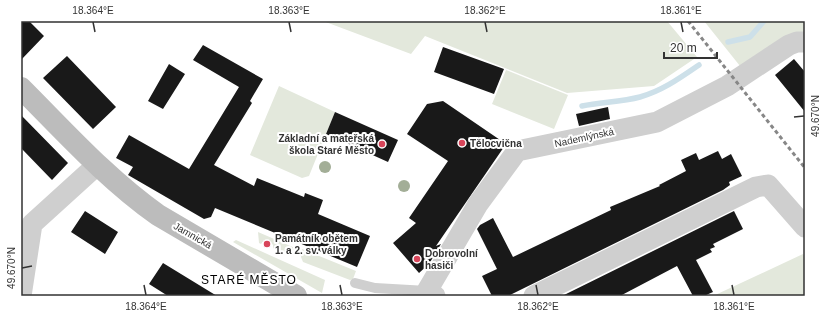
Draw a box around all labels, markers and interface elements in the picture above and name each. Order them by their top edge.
text: 18.364°E [72,5,114,16]
text: 18.363°E [268,5,310,16]
text: 18.362°E [464,5,506,16]
text: 18.361°E [660,5,702,16]
scale bar [664,34,717,60]
text: 20 m [670,41,697,55]
text: 49.670°N [810,95,821,137]
street label: Nademlýnská [553,126,615,149]
place label: Základní a mateřská škola Staré Město [278,133,374,156]
marker: Tělocvična [457,138,467,148]
place label: Tělocvična [470,138,522,149]
marker: Základní a mateřská škola Staré Město [377,139,387,149]
street label: Jamnická [172,220,214,251]
place label: Památník obětem 1. a 2. sv. války [275,233,358,256]
marker: Památník obětem 1. a 2. sv. války [262,239,272,249]
text: 49.670°N [6,247,17,289]
place label: Dobrovolní hasiči [425,248,479,271]
marker: Dobrovolní hasiči [412,254,422,264]
district label: STARÉ MĚSTO [201,272,297,287]
text: 18.364°E [125,301,167,312]
text: 18.363°E [321,301,363,312]
text: 18.362°E [517,301,559,312]
text: 18.361°E [713,301,755,312]

